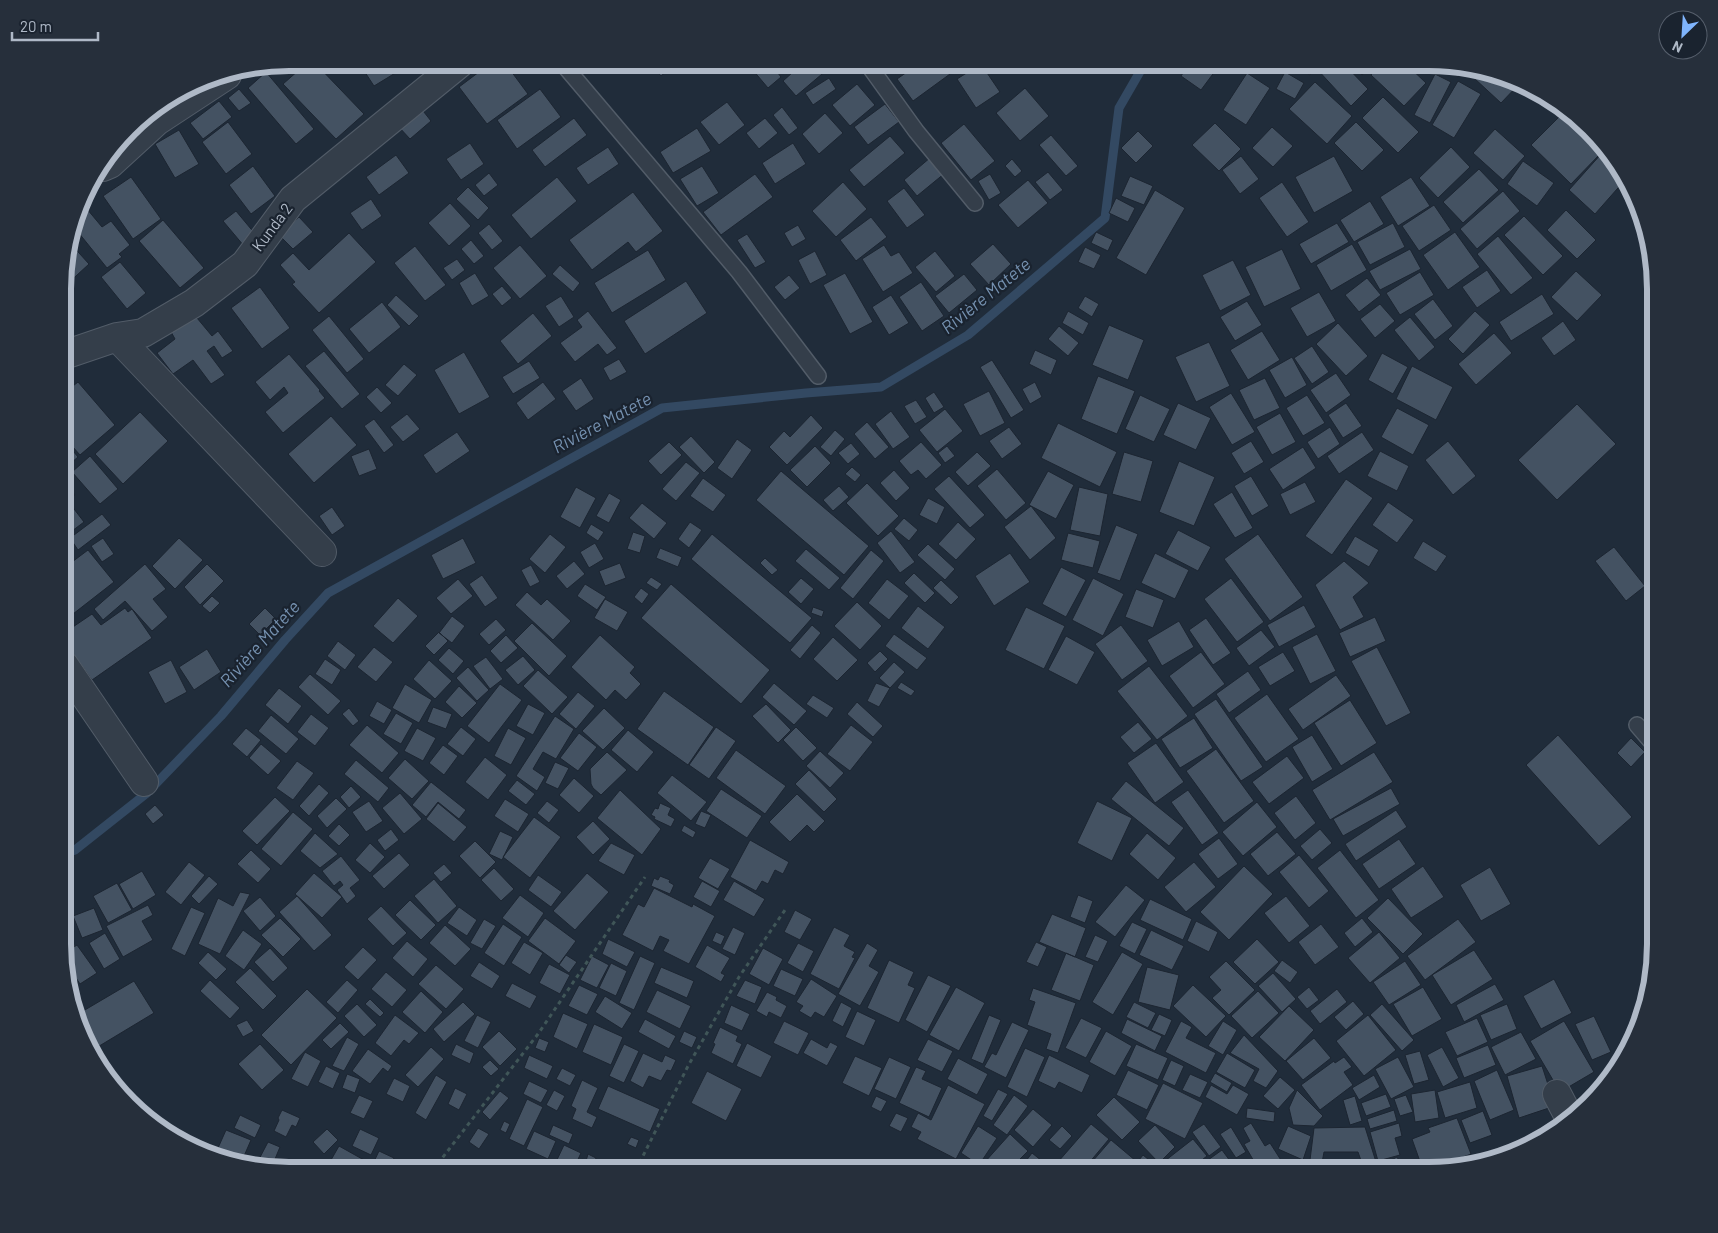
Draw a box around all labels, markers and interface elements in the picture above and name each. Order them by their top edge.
scale bar [12,10,99,42]
north arrow [1658,10,1708,60]
text: 20 m [20,17,52,35]
text: N [1669,38,1685,57]
street label: Kunda 2 [247,199,296,255]
water label: Rivière Matete [936,252,1035,338]
water label: Rivière Matete [548,387,655,457]
water label: Rivière Matete [215,595,304,691]

